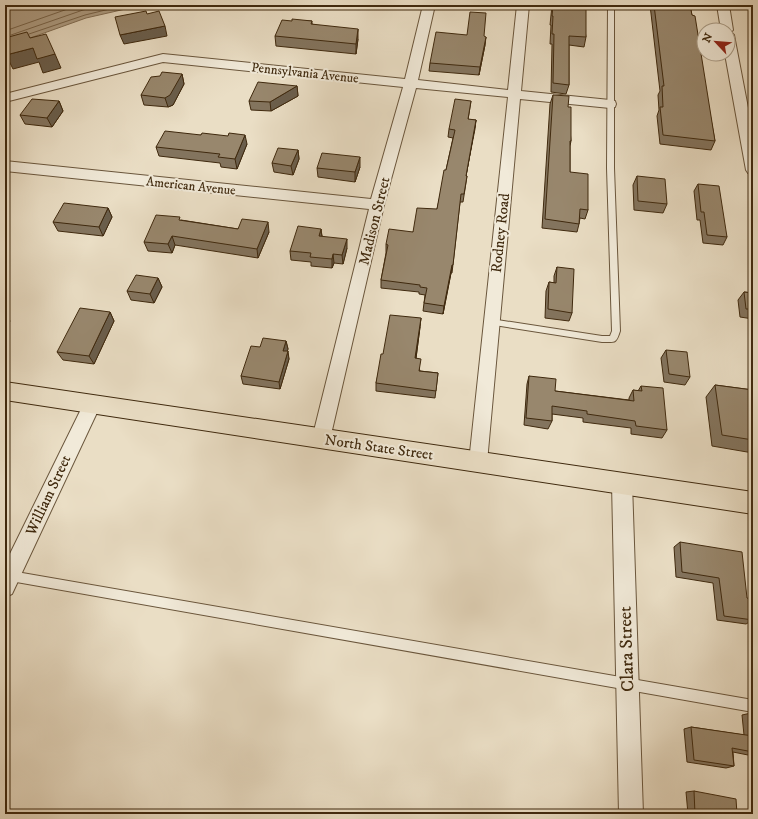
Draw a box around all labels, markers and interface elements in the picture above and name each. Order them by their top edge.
north arrow [696,22,736,62]
text: N [700,31,716,45]
street label: Pennsylvania Avenue [251,59,359,87]
street label: American Avenue [145,173,236,199]
street label: Madison Street [354,175,395,267]
street label: Rodney Road [487,192,514,274]
street label: North State Street [323,430,435,465]
street label: William Street [21,452,75,539]
street label: Clara Street [615,605,639,692]

